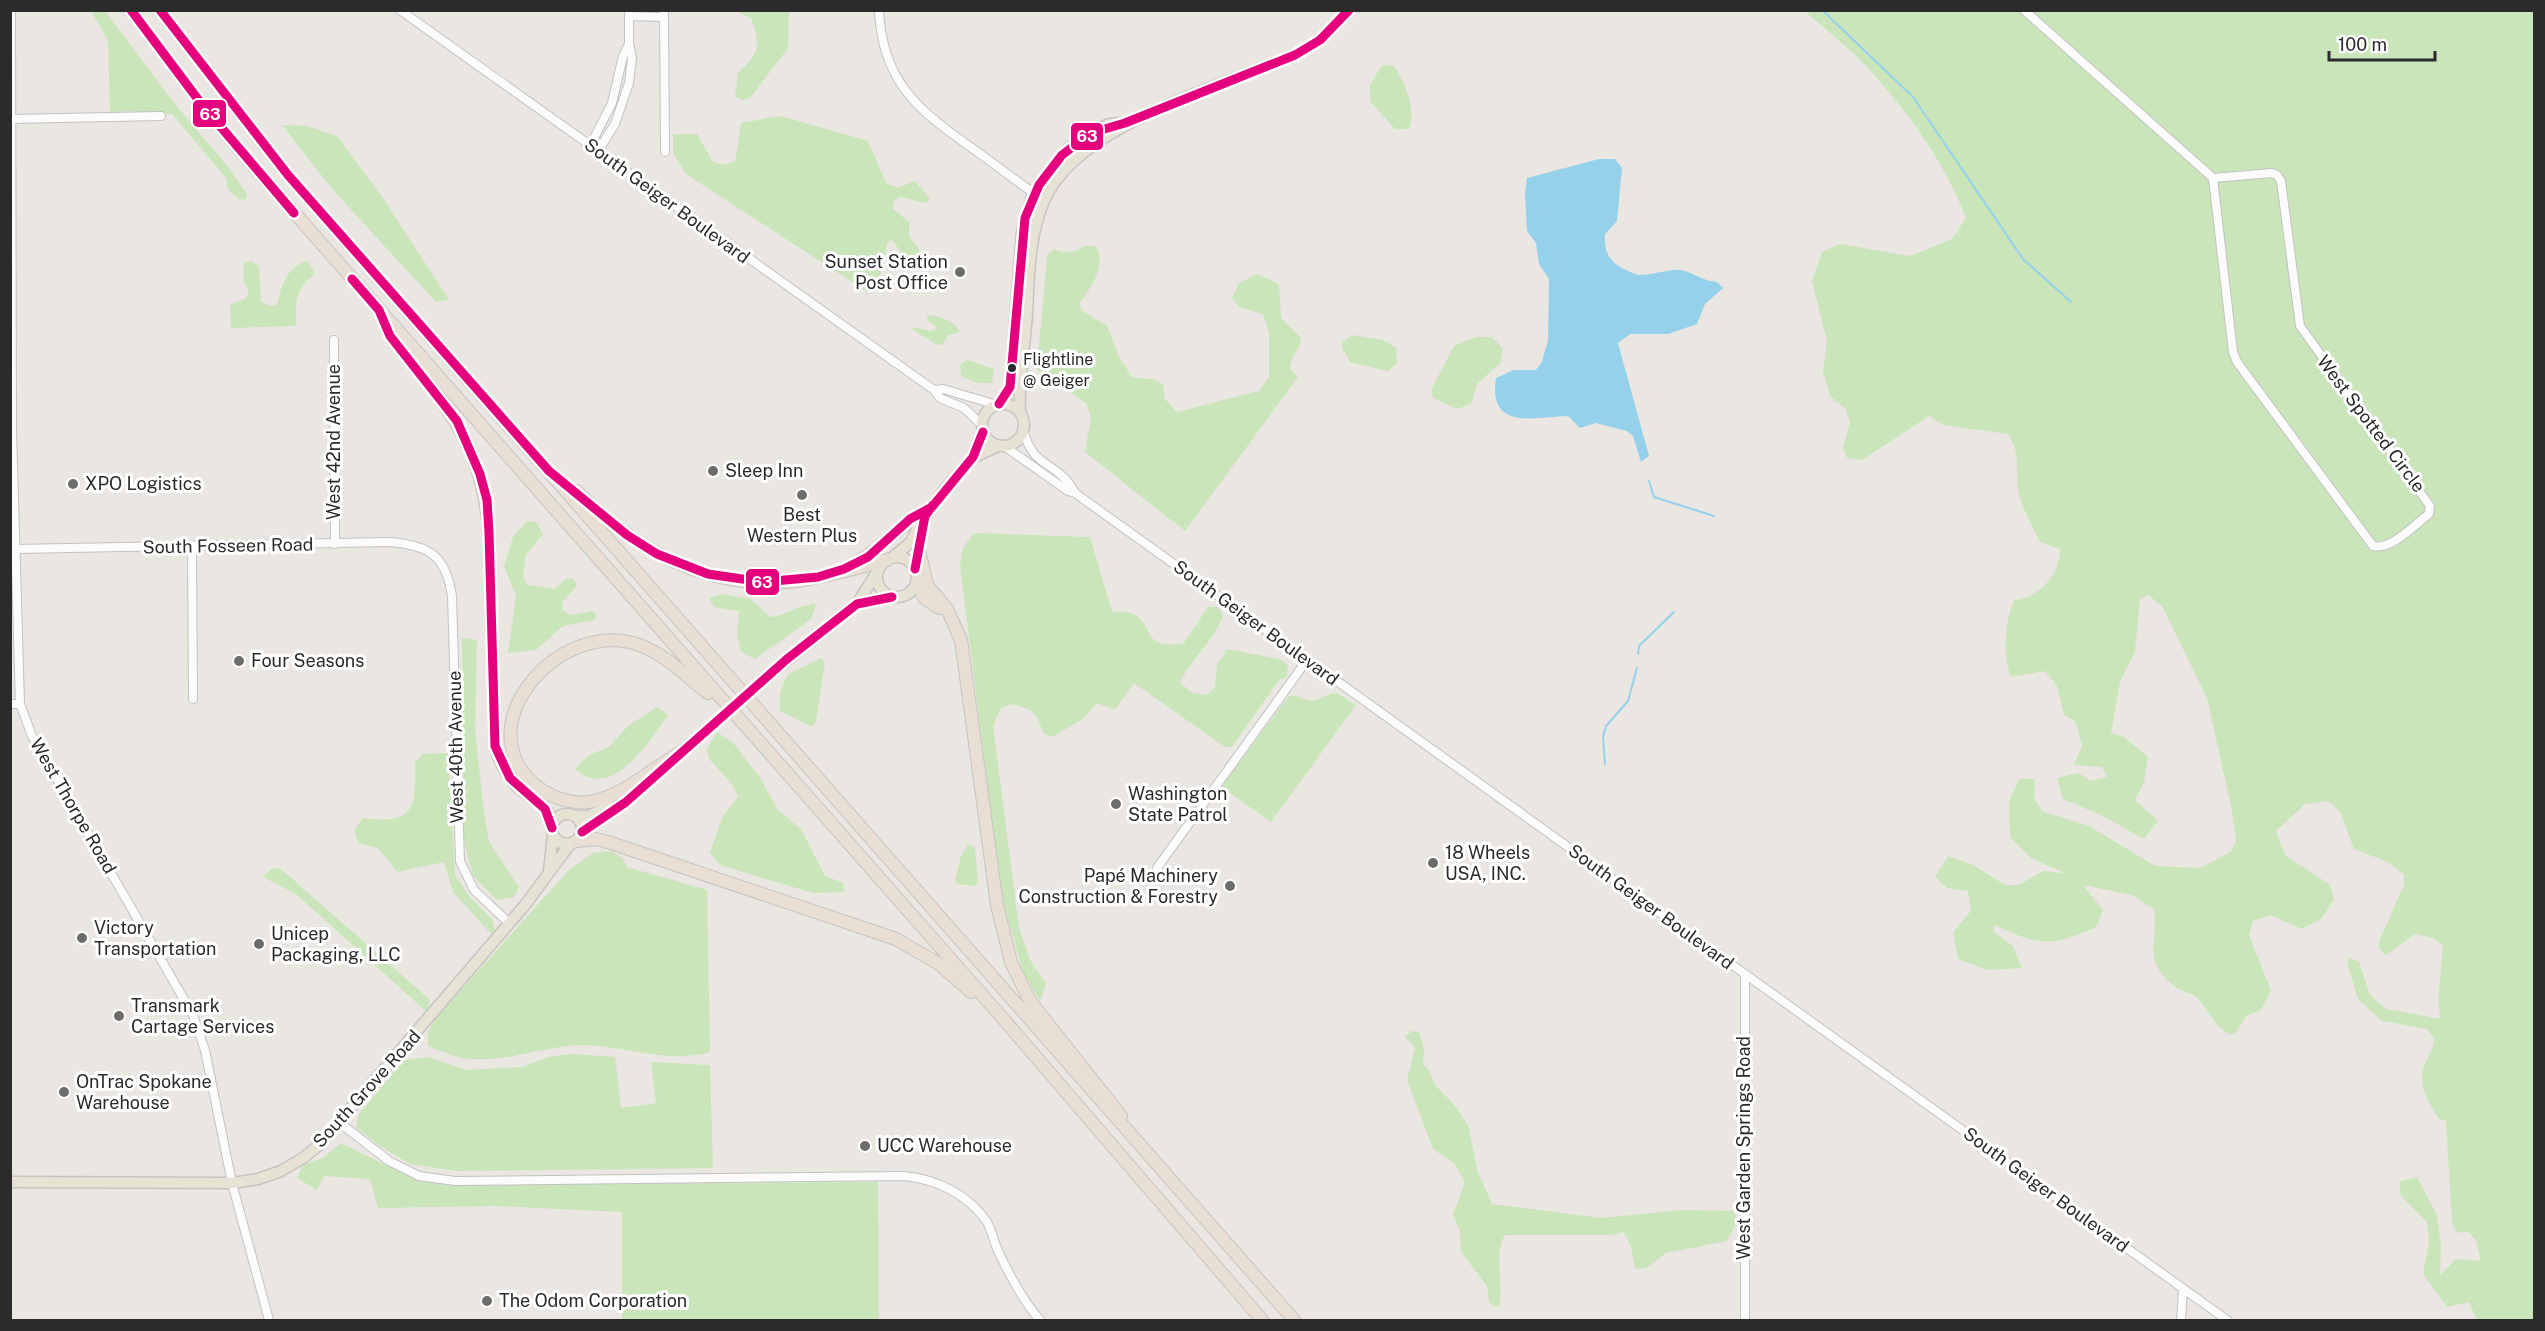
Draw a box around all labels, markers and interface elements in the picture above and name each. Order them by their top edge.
scale bar [2329,24,2436,62]
text: 100 m [2338,34,2387,55]
line badge: 63 [192,99,227,128]
text: 63 [199,105,221,124]
line badge: 63 [1070,122,1104,151]
text: 63 [1076,127,1098,146]
street label: South Geiger Boulevard [581,134,754,268]
place label: Sunset Station Post Office [825,251,948,293]
marker: Sunset Station Post Office [953,265,967,279]
place label: Flightline @ Geiger [1023,350,1093,390]
street label: West Spotted Circle [2313,351,2430,496]
marker: Flightline @ Geiger [1006,362,1018,374]
street label: West 42nd Avenue [323,364,344,520]
place label: Sleep Inn [725,460,803,481]
marker: Sleep Inn [706,464,720,478]
place label: XPO Logistics [85,473,202,494]
marker: XPO Logistics [66,477,80,491]
marker: Best Western Plus [795,488,809,502]
place label: Best Western Plus [747,504,857,546]
street label: South Fosseen Road [142,534,314,557]
street label: South Geiger Boulevard [1170,556,1343,690]
line badge: 63 [745,568,780,596]
text: 63 [751,573,773,592]
place label: Four Seasons [251,650,364,671]
marker: Four Seasons [232,654,246,668]
street label: West 40th Avenue [444,671,467,824]
street label: West Thorpe Road [26,734,121,877]
place label: Washington State Patrol [1128,783,1228,825]
marker: Washington State Patrol [1109,797,1123,811]
street label: South Geiger Boulevard [1565,840,1738,974]
place label: 18 Wheels USA, INC. [1445,842,1530,884]
marker: 18 Wheels USA, INC. [1426,856,1440,870]
place label: Papé Machinery Construction & Forestry [1018,865,1218,907]
marker: Papé Machinery Construction & Forestry [1223,879,1237,893]
place label: Victory Transportation [94,917,216,959]
place label: Unicep Packaging, LLC [271,923,401,965]
marker: Victory Transportation [75,931,89,945]
marker: Unicep Packaging, LLC [252,937,266,951]
place label: Transmark Cartage Services [131,995,274,1037]
marker: Transmark Cartage Services [112,1009,126,1023]
street label: South Grove Road [308,1026,425,1152]
street label: West Garden Springs Road [1733,1036,1754,1260]
place label: OnTrac Spokane Warehouse [76,1071,212,1113]
marker: OnTrac Spokane Warehouse [57,1085,71,1099]
street label: South Geiger Boulevard [1960,1123,2133,1257]
place label: UCC Warehouse [877,1135,1012,1156]
marker: UCC Warehouse [858,1139,872,1153]
place label: The Odom Corporation [499,1290,687,1311]
marker: The Odom Corporation [480,1294,494,1308]

